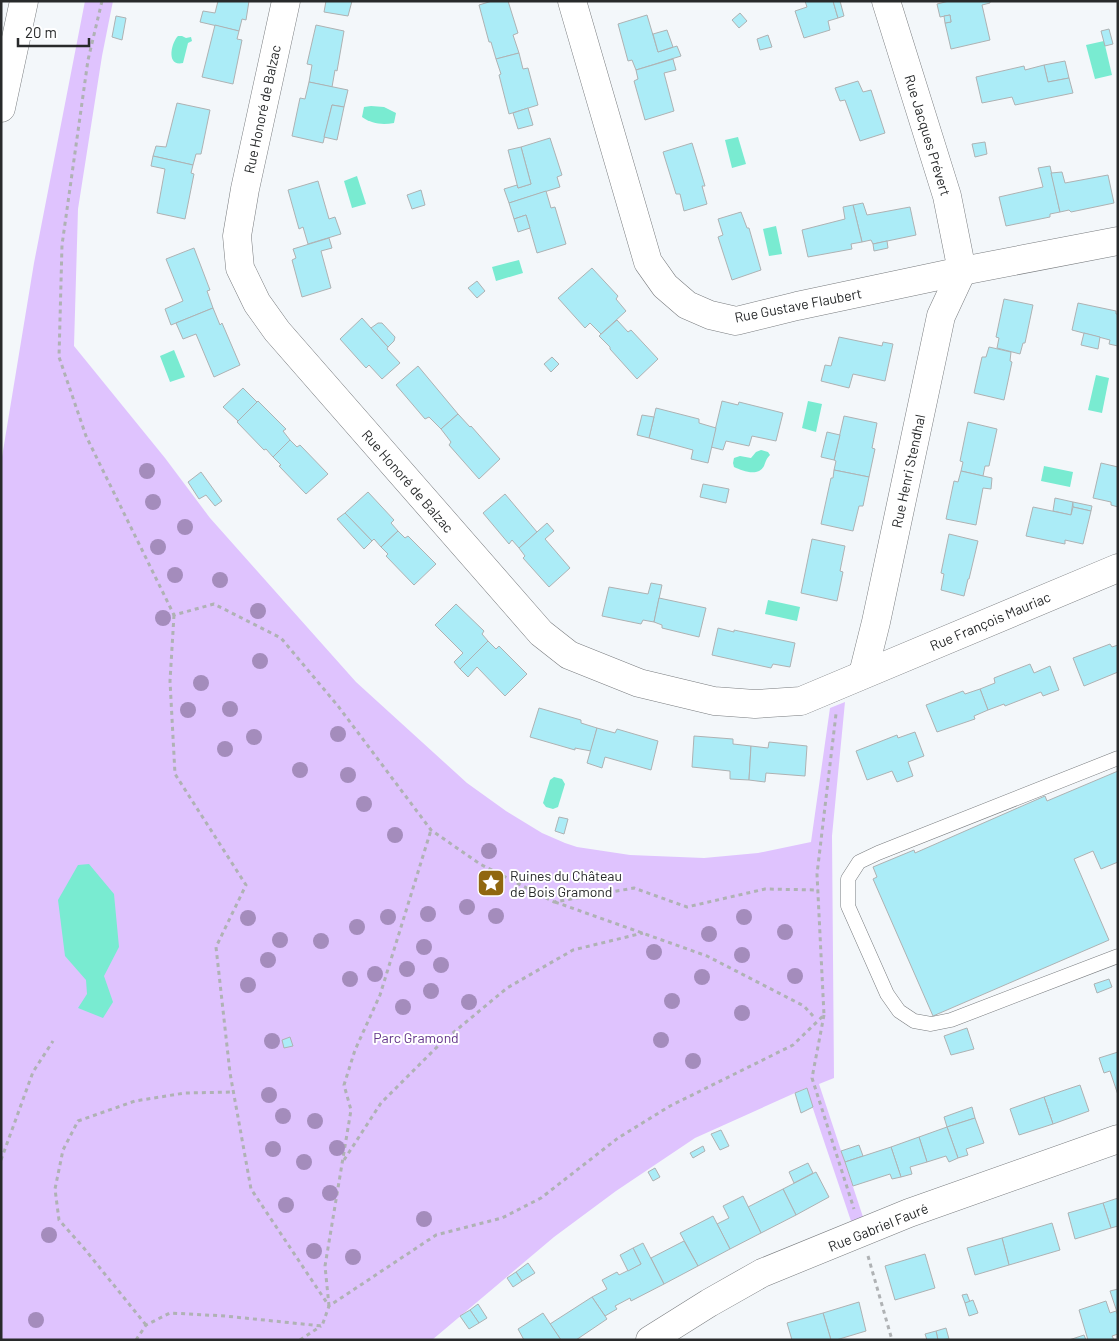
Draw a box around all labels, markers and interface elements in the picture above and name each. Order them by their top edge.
scale bar [18,15,89,47]
text: 20 m [25,23,57,41]
street label: Rue Honoré de Balzac [240,43,284,175]
street label: Rue Jacques Prévert [901,72,955,198]
street label: Rue Gustave Flaubert [733,284,863,326]
street label: Rue Henri Stendhal [888,413,928,529]
street label: Rue Honoré de Balzac [359,426,457,536]
street label: Rue François Mauriac [927,588,1053,654]
place label: Ruines du Château de Bois Gramond [510,867,622,900]
place icon: Ruines du Château de Bois Gramond [476,868,506,898]
park label: Parc Gramond [373,1029,459,1046]
street label: Rue Gabriel Fauré [825,1199,931,1255]

